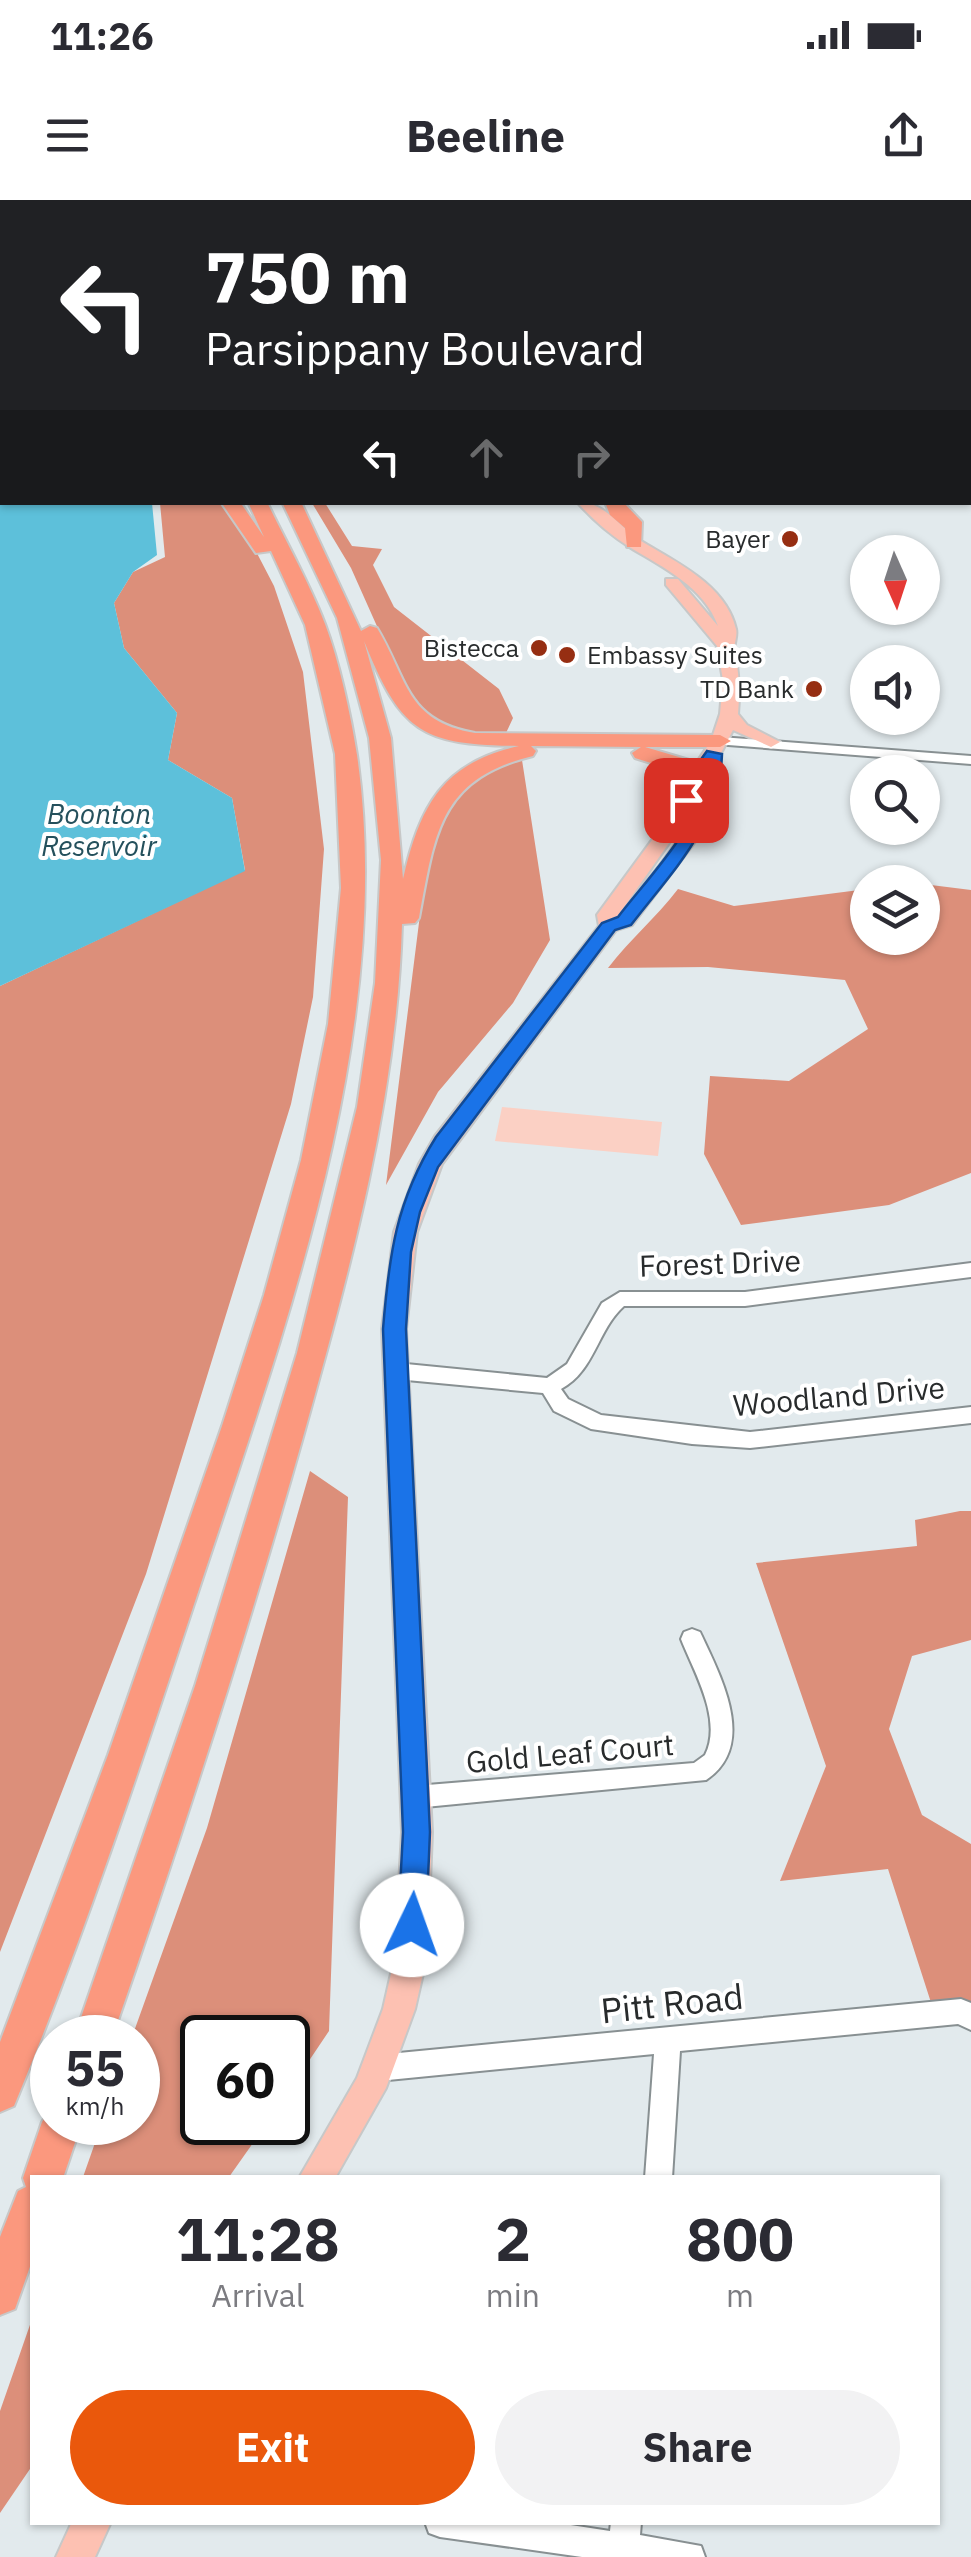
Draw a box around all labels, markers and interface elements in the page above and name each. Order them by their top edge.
text: 11:26 [50,11,154,60]
text: Beeline [406,106,565,164]
icon: menu [40,108,95,163]
icon: share [876,108,931,163]
text: 750 m [205,231,410,322]
icon: left [40,240,170,370]
text: Parsippany Boulevard [205,319,645,377]
icon: left [354,430,409,485]
icon: ahead [459,430,514,485]
icon: right [564,430,619,485]
place label: Bayer [705,522,770,555]
marker: Bayer [779,528,801,550]
north arrow [850,535,940,625]
map controls [850,535,940,955]
place label: Bistecca [424,631,519,664]
marker: Bistecca [528,637,550,659]
place label: Embassy Suites [587,638,763,671]
marker: Embassy Suites [556,644,578,666]
button: sound [850,645,940,735]
place label: TD Bank [700,672,794,705]
marker: TD Bank [803,678,825,700]
button: search [850,755,940,845]
pin [644,758,729,843]
icon: arrive [659,773,714,828]
water label: Boonton Reservoir [41,795,157,864]
button: layers [850,865,940,955]
street label: Forest Drive [638,1240,801,1285]
street label: Woodland Drive [731,1367,946,1424]
street label: Gold Leaf Court [464,1724,675,1781]
position arrow [360,1873,464,1977]
street label: Pitt Road [598,1973,745,2033]
speed limit sign: 60 [180,2015,310,2145]
text: 55 [65,2035,125,2100]
text: km/h [66,2089,124,2122]
text: 11:28 [176,2199,340,2278]
text: 2 [495,2199,531,2278]
text: 800 [686,2199,794,2278]
text: Arrival [211,2274,305,2316]
text: min [486,2274,540,2316]
text: m [726,2274,754,2316]
button: Exit [70,2390,475,2505]
button: Share [495,2390,900,2505]

